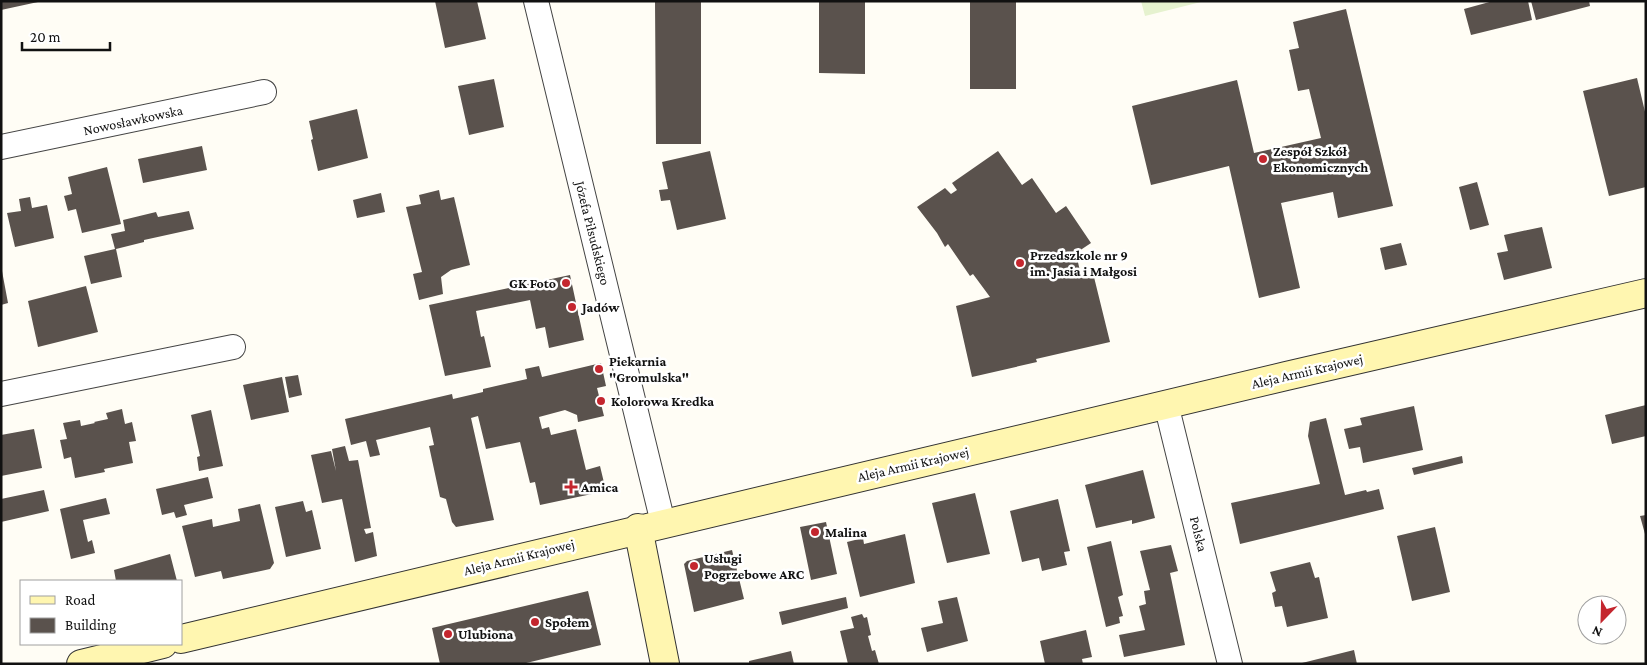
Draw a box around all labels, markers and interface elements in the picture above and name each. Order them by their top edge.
scale bar [22,20,110,52]
text: 20 m [30,29,61,45]
street label: Nowosławkowska [82,102,185,138]
place label: Zespół Szkół Ekonomicznych [1273,143,1368,175]
marker: Zespół Szkół Ekonomicznych [1257,153,1269,165]
street label: Józefa Piłsudskiego [572,177,614,287]
place label: Przedszkole nr 9 im. Jasia i Małgosi [1030,247,1137,279]
marker: Przedszkole nr 9 im. Jasia i Małgosi [1014,257,1026,269]
place label: GK Foto [509,275,556,291]
marker: GK Foto [560,277,572,289]
place label: Jadów [580,299,620,315]
marker: Jadów [566,301,578,313]
street label: Aleja Armii Krajowej [1250,350,1364,393]
place label: Piekarnia "Gromulska" [609,353,689,385]
marker: Piekarnia "Gromulska" [593,363,605,375]
place label: Kolorowa Kredka [611,393,714,409]
marker: Kolorowa Kredka [595,395,607,407]
street label: Aleja Armii Krajowej [856,443,970,486]
place label: Amica [580,479,619,495]
marker: Amica [565,481,577,493]
street label: Polska [1187,515,1211,554]
place label: Malina [825,524,867,540]
marker: Malina [809,526,821,538]
street label: Aleja Armii Krajowej [462,535,576,579]
place label: Usługi Pogrzebowe ARC [704,550,805,582]
marker: Usługi Pogrzebowe ARC [688,560,700,572]
legend [20,580,182,645]
text: Road [65,592,96,608]
north arrow [1577,595,1627,645]
place label: Społem [545,614,590,630]
marker: Społem [529,616,541,628]
text: Building [65,617,116,634]
text: N [1589,623,1604,641]
place label: Ulubiona [458,626,514,642]
marker: Ulubiona [442,628,454,640]

